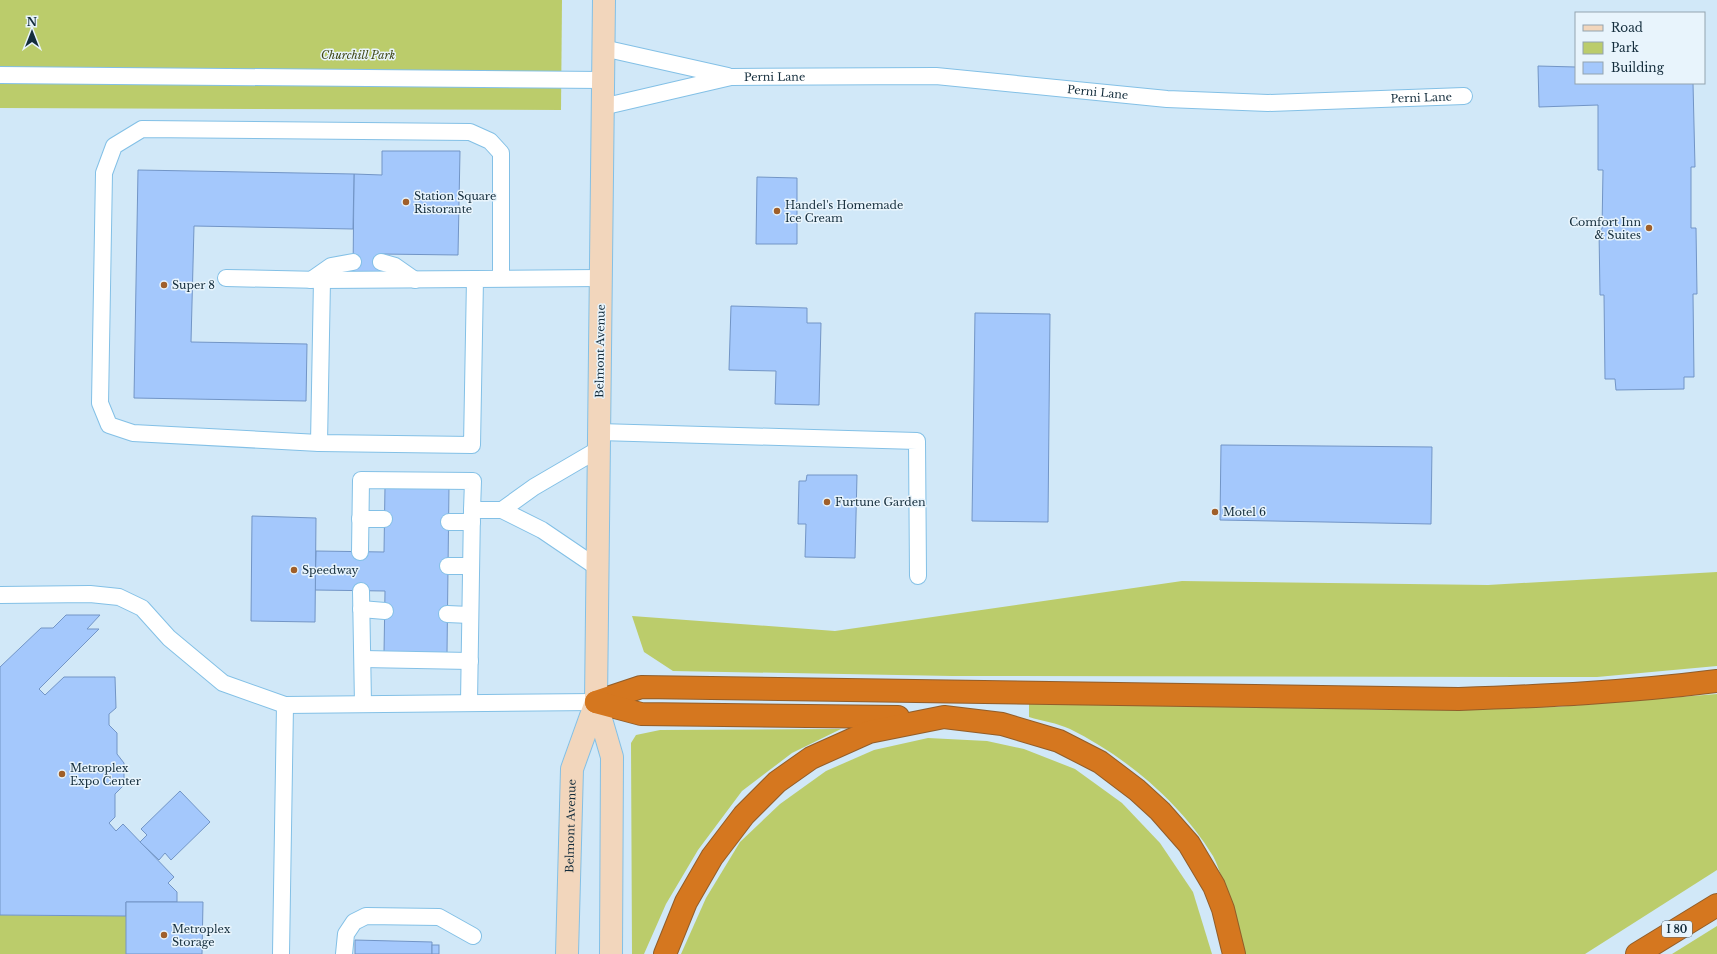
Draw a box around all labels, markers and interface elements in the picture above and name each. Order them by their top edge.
north arrow [12,12,52,52]
legend [1575,12,1705,84]
text: N [27,15,38,29]
text: Road [1611,20,1643,35]
text: Park [1611,40,1639,55]
park label: Churchill Park [321,48,395,62]
text: Building [1611,60,1665,75]
street label: Perni Lane [744,70,805,84]
street label: Perni Lane [1067,82,1129,102]
street label: Perni Lane [1390,89,1452,106]
place label: Station Square Ristorante [414,189,496,216]
marker: Station Square Ristorante [401,197,411,207]
place label: Handel's Homemade Ice Cream [785,198,903,225]
marker: Handel's Homemade Ice Cream [772,206,782,216]
place label: Comfort Inn & Suites [1569,215,1641,242]
marker: Comfort Inn & Suites [1644,223,1654,233]
place label: Super 8 [172,278,215,292]
marker: Super 8 [159,280,169,290]
street label: Belmont Avenue [592,304,608,398]
place label: Furtune Garden [835,495,926,509]
marker: Furtune Garden [822,497,832,507]
place label: Motel 6 [1223,505,1266,519]
marker: Motel 6 [1210,507,1220,517]
place label: Speedway [302,563,359,577]
marker: Speedway [289,565,299,575]
place label: Metroplex Expo Center [70,761,142,788]
marker: Metroplex Expo Center [57,769,67,779]
street label: Belmont Avenue [562,779,579,873]
road number: I 80 [1662,921,1692,937]
place label: Metroplex Storage [172,922,231,949]
marker: Metroplex Storage [159,930,169,940]

